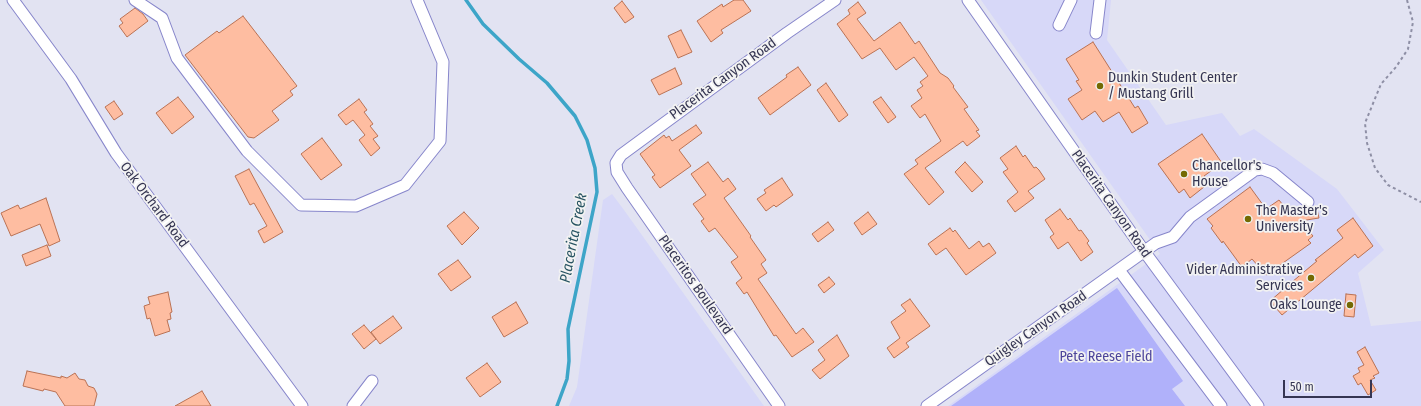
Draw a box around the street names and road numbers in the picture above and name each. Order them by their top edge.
street label: Placerita Canyon Road [666,35,780,123]
street label: Placerita Canyon Road [1067,147,1155,261]
street label: Oak Orchard Road [116,159,192,251]
street label: Placeritos Boulevard [654,232,736,338]
street label: Quigley Canyon Road [982,288,1090,370]

